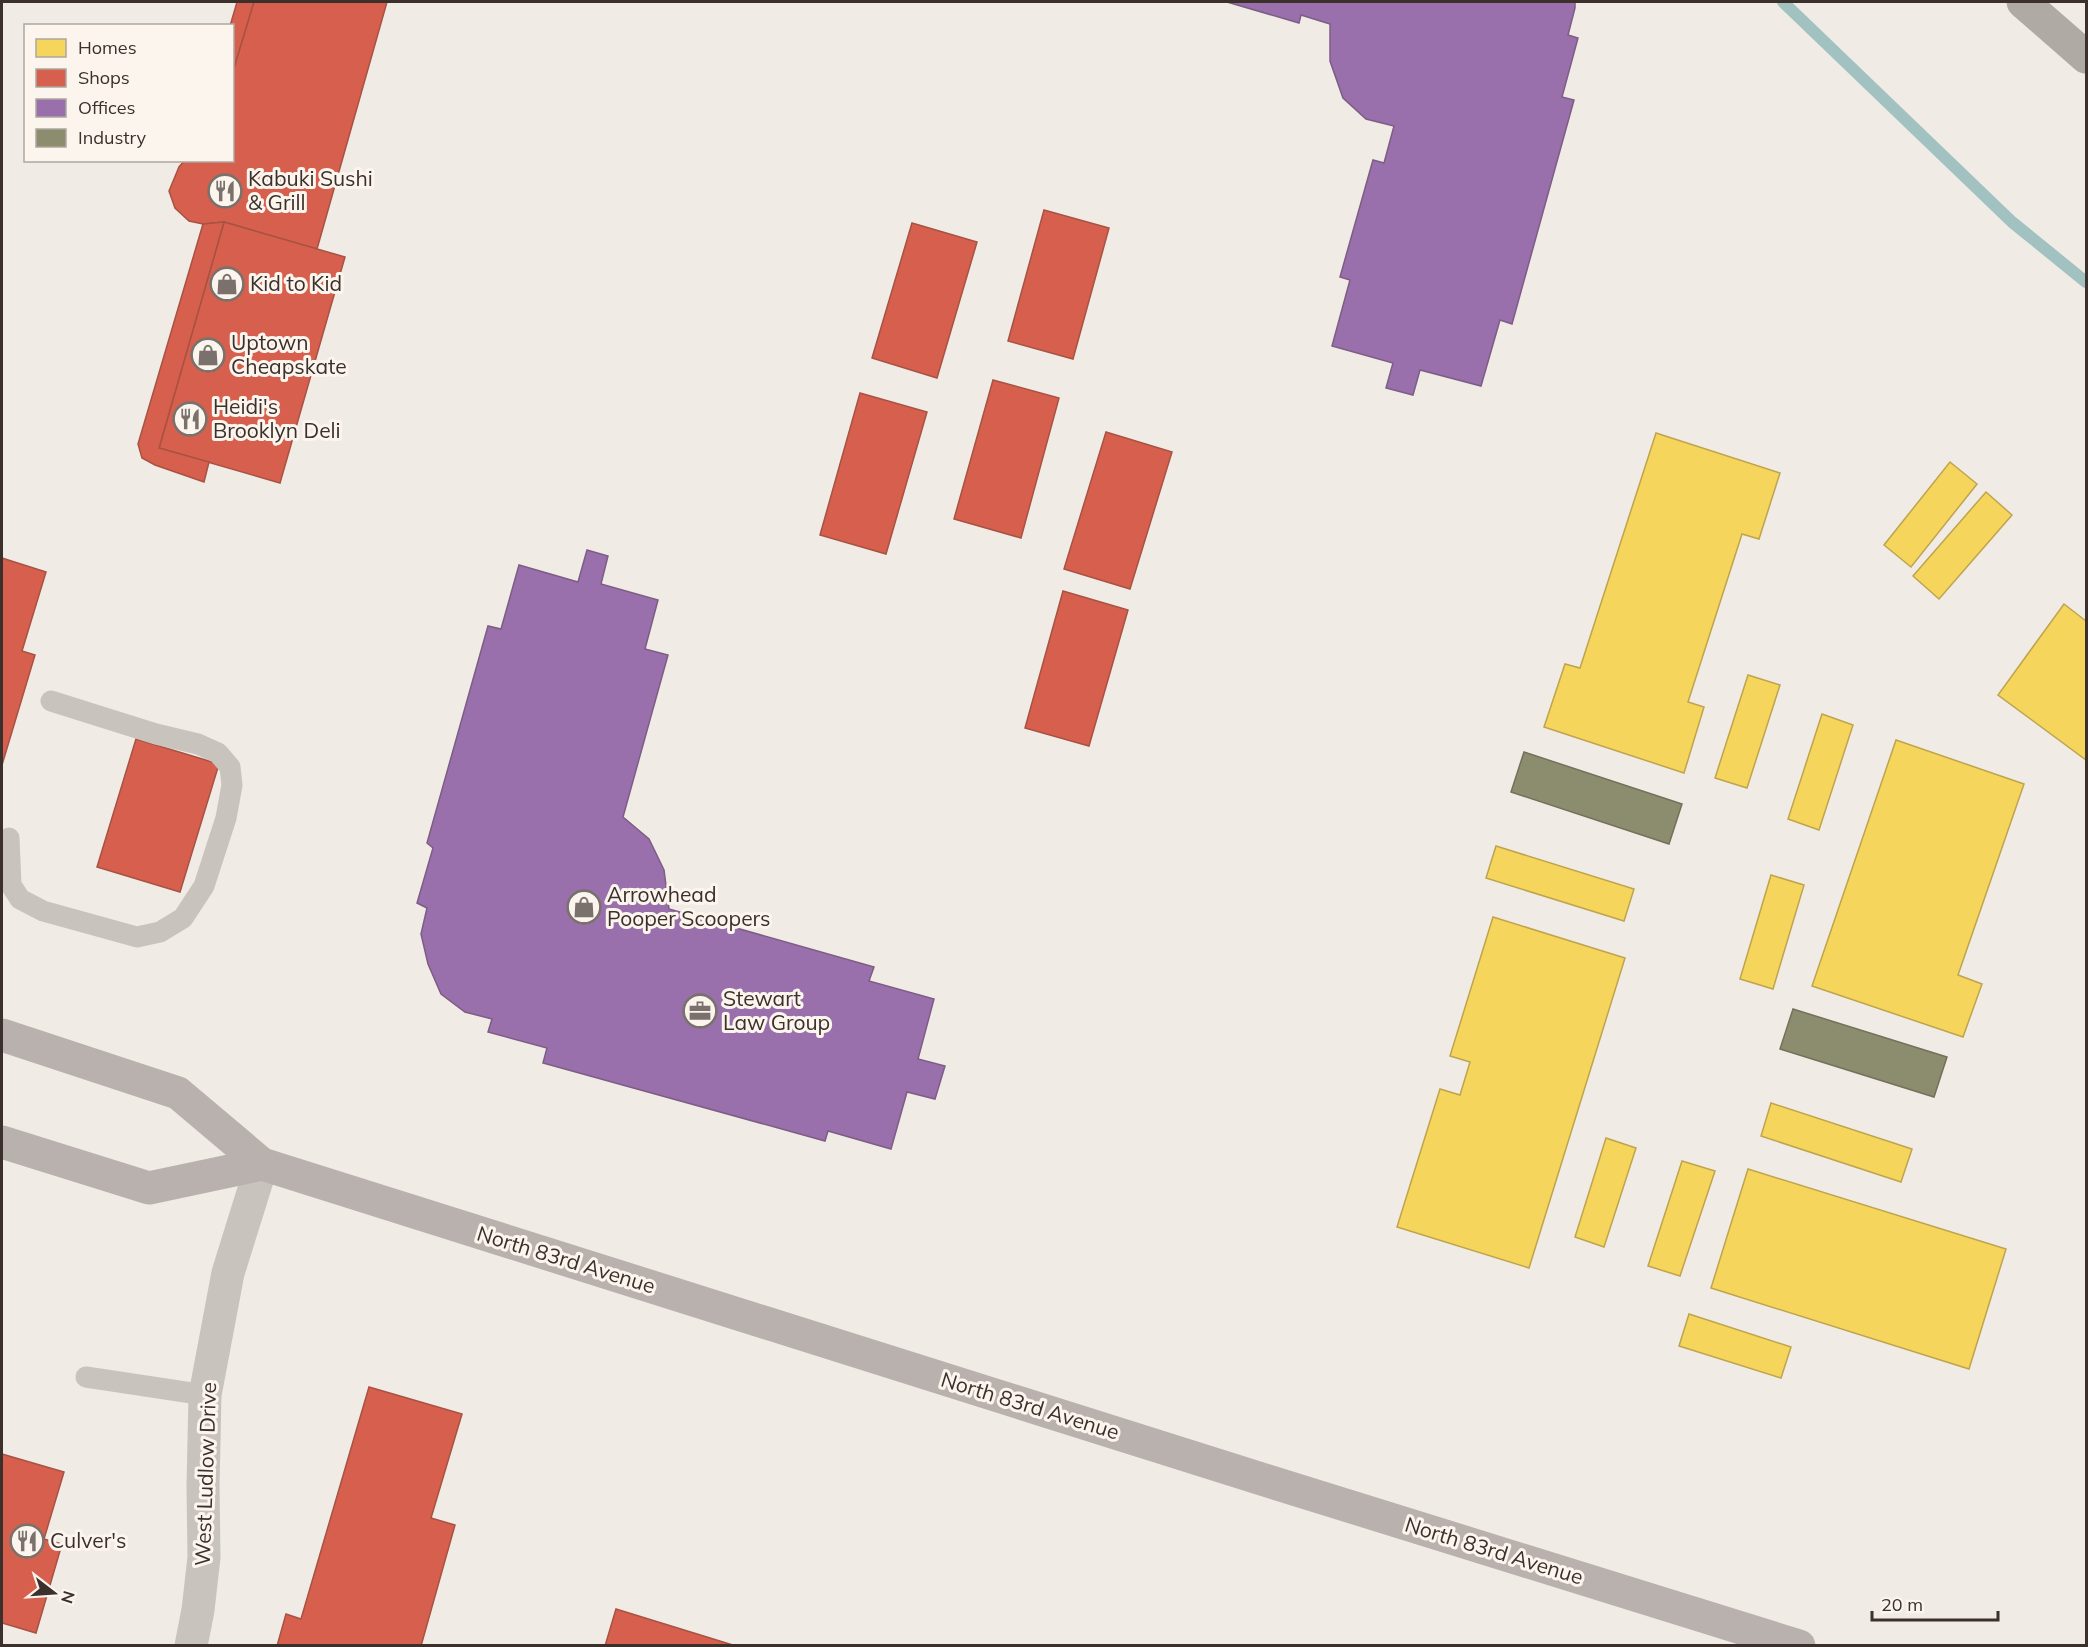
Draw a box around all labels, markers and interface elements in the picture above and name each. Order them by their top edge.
legend [24,24,234,162]
text: Homes [78,36,137,59]
text: Shops [78,66,130,89]
text: Offices [78,96,136,119]
text: Industry [78,126,147,149]
place label: Kabuki Sushi & Grill [248,165,373,215]
restaurant icon: Kabuki Sushi & Grill [207,173,243,209]
shop icon: Kid to Kid [209,266,245,302]
place label: Kid to Kid [250,270,342,296]
place label: Uptown Cheapskate [231,329,347,379]
shop icon: Uptown Cheapskate [190,337,226,373]
place label: Heidi's Brooklyn Deli [213,393,341,443]
restaurant icon: Heidi's Brooklyn Deli [172,401,208,437]
place label: Arrowhead Pooper Scoopers [607,881,771,931]
shop icon: Arrowhead Pooper Scoopers [566,889,602,925]
place label: Stewart Law Group [723,985,830,1035]
office icon: Stewart Law Group [682,993,718,1029]
street label: North 83rd Avenue [474,1220,659,1299]
street label: North 83rd Avenue [938,1366,1123,1445]
street label: West Ludlow Drive [189,1382,221,1566]
street label: North 83rd Avenue [1402,1511,1587,1590]
restaurant icon: Culver's [9,1523,45,1559]
place label: Culver's [50,1527,126,1553]
north arrow [24,1563,84,1623]
scale bar [1872,1584,1998,1622]
text: N [57,1589,80,1606]
text: 20 m [1881,1593,1923,1616]

